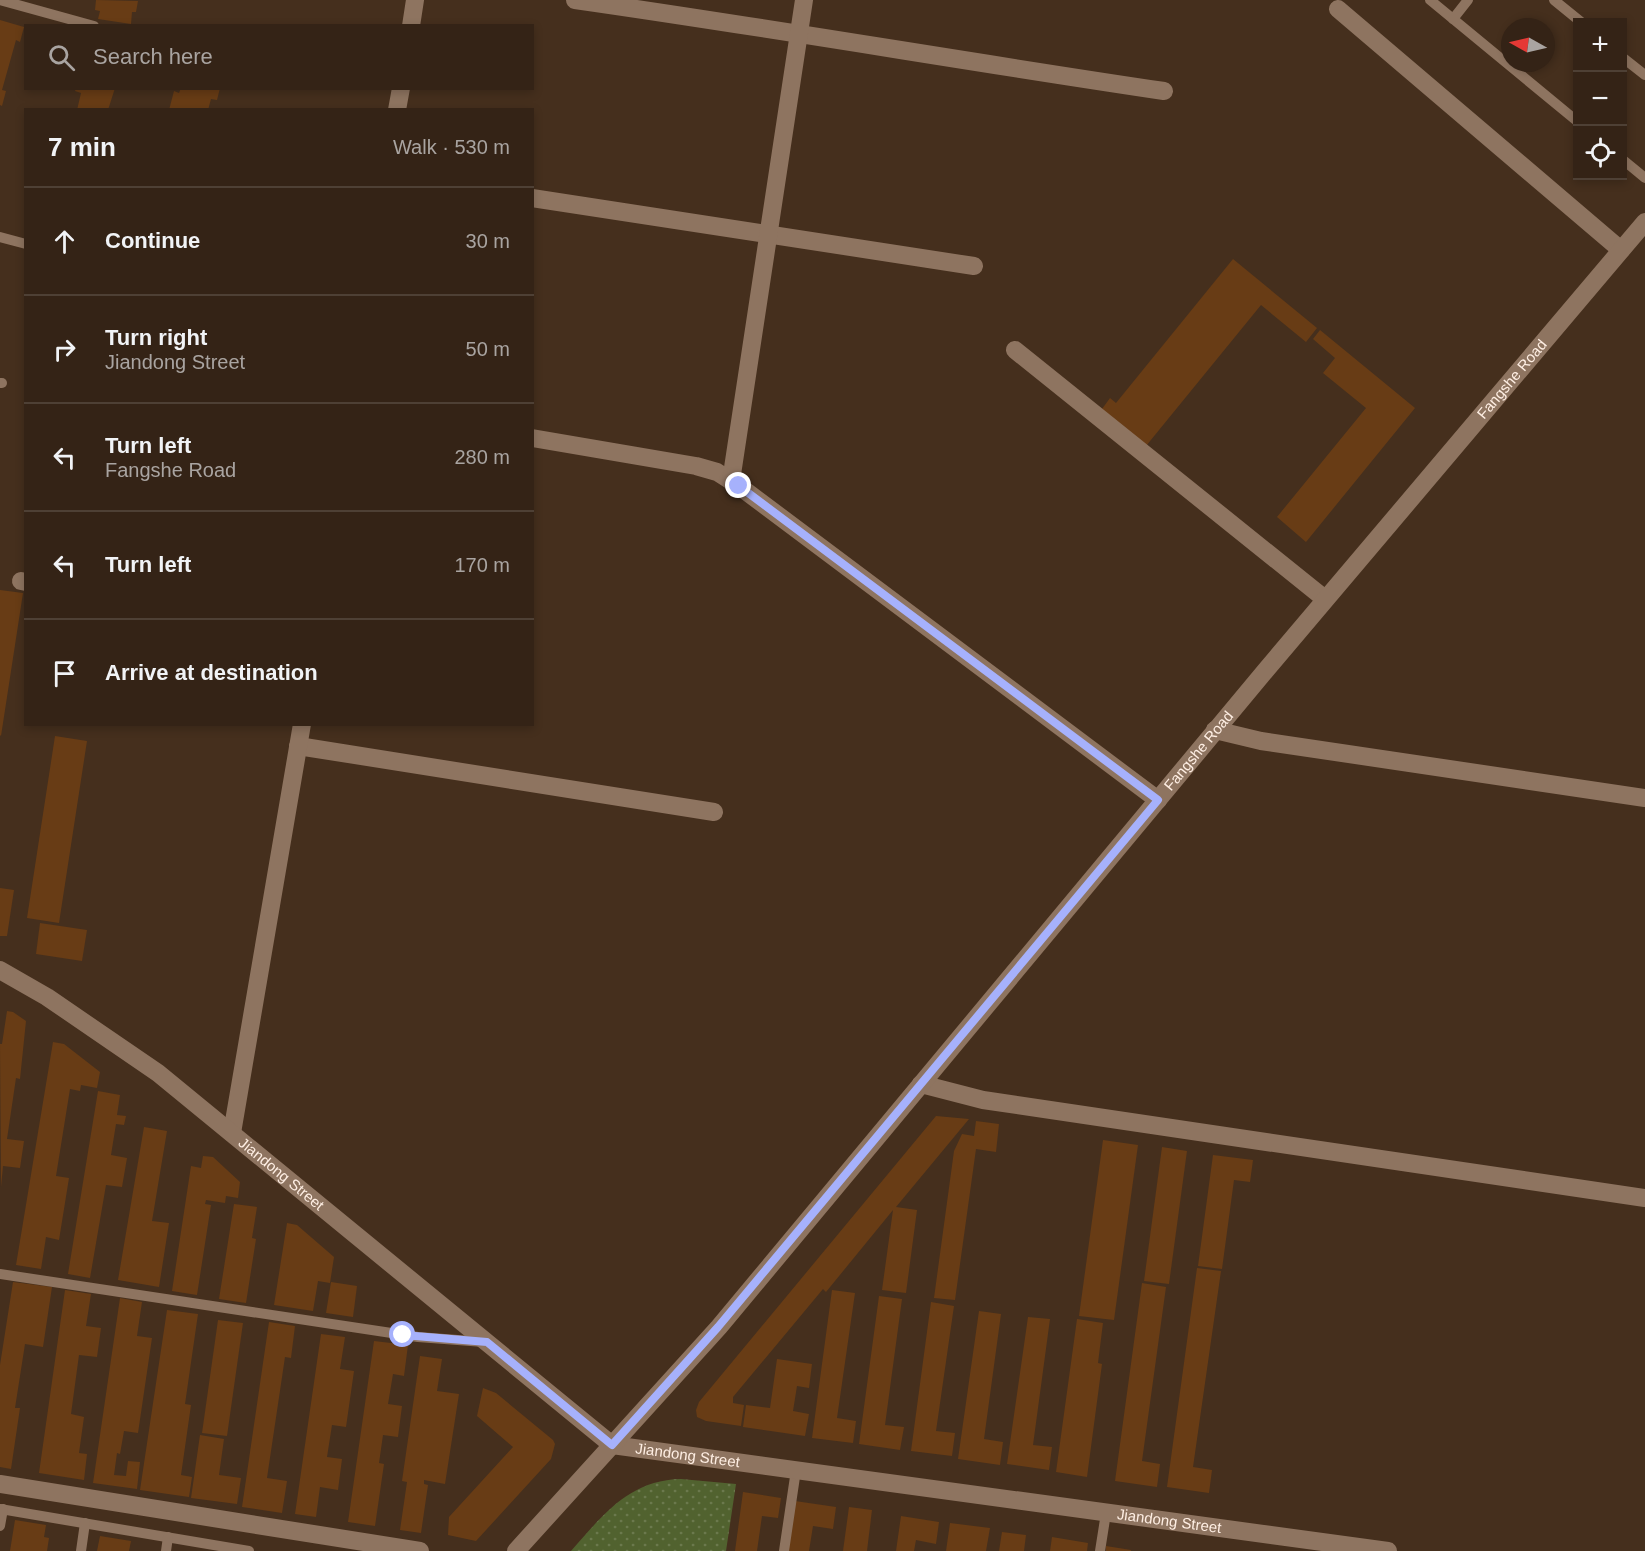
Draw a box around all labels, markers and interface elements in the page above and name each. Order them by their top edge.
north arrow [1501,18,1555,72]
map controls [1573,18,1627,180]
button: + [1573,18,1627,72]
search box [24,24,534,90]
icon: search [45,41,78,74]
text: Search here [93,44,213,69]
button: − [1573,72,1627,126]
button: locate [1573,126,1627,180]
text: 7 min [48,132,116,162]
text: Walk · 530 m [393,136,510,158]
icon: ahead [48,225,81,258]
text: Continue [105,228,200,253]
text: 30 m [466,230,510,252]
text: Turn right [105,325,207,350]
icon: right [48,333,81,366]
street label: Fangshe Road [1473,336,1550,422]
text: 50 m [466,338,510,360]
text: Jiandong Street [105,351,245,373]
text: Turn left [105,433,191,458]
icon: left [48,441,81,474]
text: 280 m [454,446,510,468]
text: Fangshe Road [105,459,236,481]
route end [725,472,751,498]
icon: left [48,549,81,582]
text: Turn left [105,552,191,577]
text: 170 m [454,554,510,576]
icon: arrive [48,657,81,690]
text: Arrive at destination [105,660,318,685]
street label: Fangshe Road [1160,707,1236,794]
street label: Jiandong Street [235,1134,328,1214]
route start [389,1321,415,1347]
street label: Jiandong Street [634,1439,742,1470]
street label: Jiandong Street [1116,1505,1223,1536]

